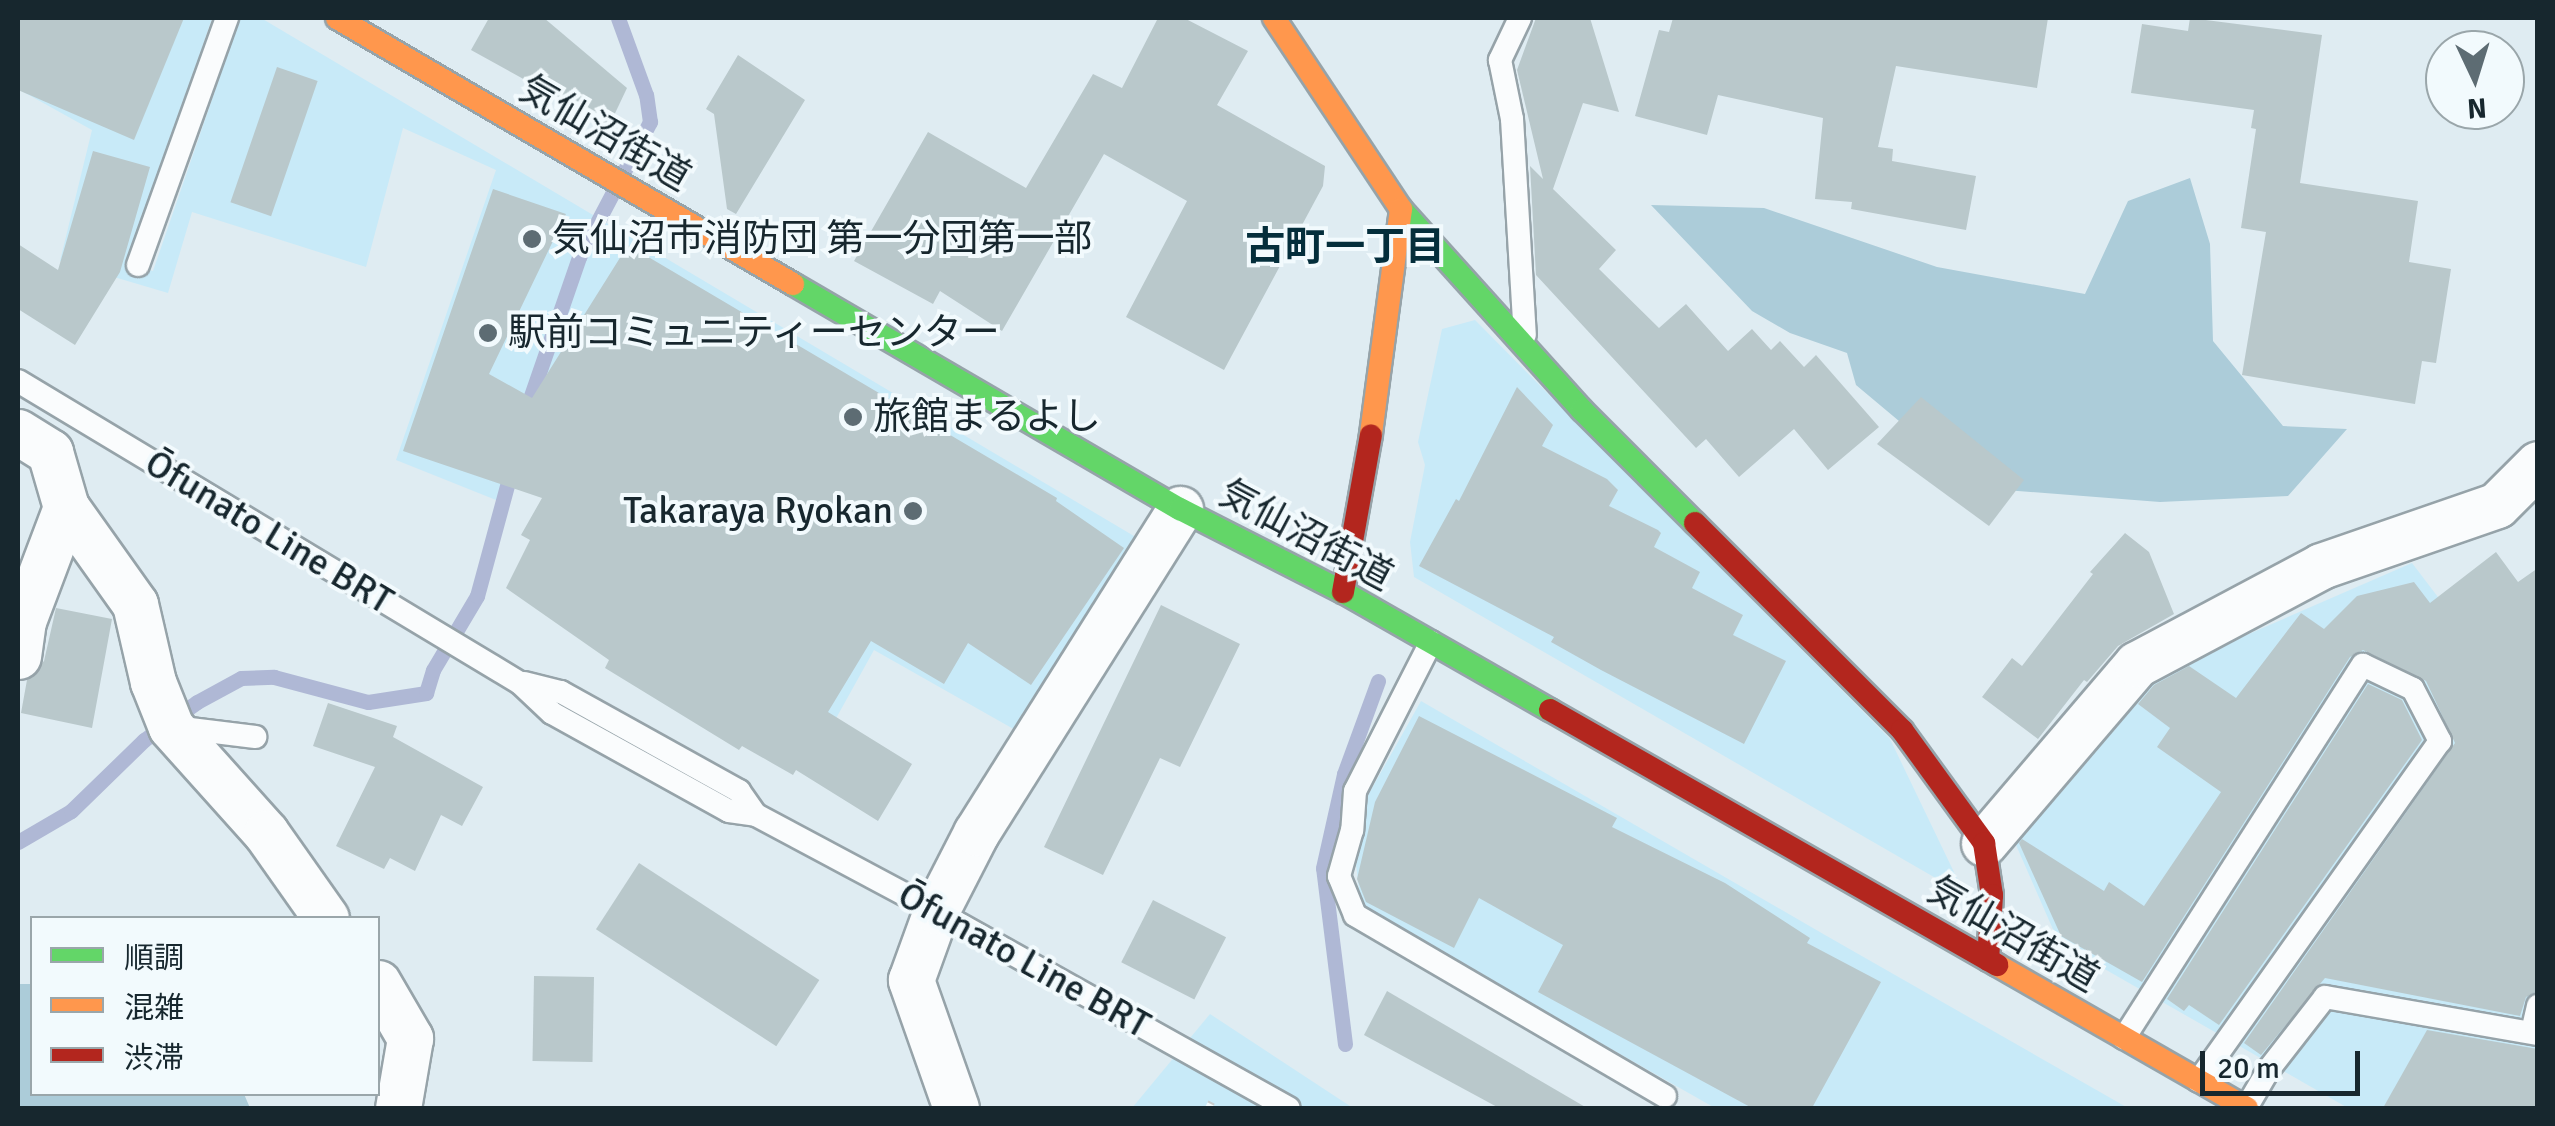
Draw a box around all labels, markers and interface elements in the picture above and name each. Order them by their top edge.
north arrow [2425,30,2525,130]
street label: 気仙沼街道 [511,66,699,200]
text: N [2466,90,2488,126]
place label: 気仙沼市消防団 第一分団第一部 [552,216,1092,262]
district label: 古町一丁目 [1245,223,1445,271]
marker: 気仙沼市消防団 第一分団第一部 [521,228,543,250]
place label: 駅前コミュニティーセンター [508,310,1002,356]
marker: 駅前コミュニティーセンター [477,322,499,344]
place label: 旅館まるよし [873,394,1101,440]
marker: 旅館まるよし [842,406,864,428]
street label: Ōfunato Line BRT [137,440,401,624]
street label: 気仙沼街道 [1211,470,1401,600]
place label: Takaraya Ryokan [623,488,893,534]
marker: Takaraya Ryokan [902,500,924,522]
street label: 気仙沼街道 [1919,867,2107,1001]
street label: Ōfunato Line BRT [890,872,1158,1048]
legend [30,916,380,1096]
text: 順調 [124,940,184,977]
text: 混雑 [124,990,184,1027]
scale bar [2205,1031,2365,1093]
text: 渋滞 [124,1040,184,1077]
text: 20 m [2217,1050,2280,1087]

